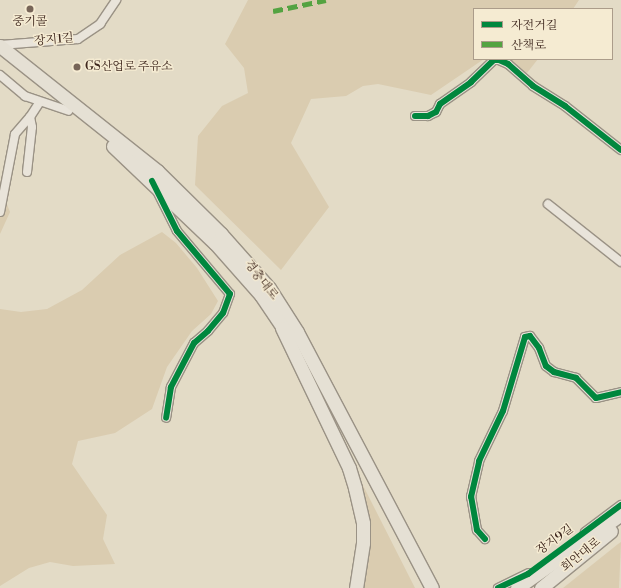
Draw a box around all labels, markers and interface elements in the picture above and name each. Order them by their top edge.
marker: 중기콜 [25,4,35,14]
legend [473,8,613,60]
place label: 중기콜 [13,15,47,29]
text: 자전거길 [511,18,557,33]
street label: 장지1길 [33,31,75,49]
text: 산책로 [511,38,546,53]
place label: GS산업로 주유소 [85,60,173,74]
marker: GS산업로 주유소 [72,62,82,72]
street label: 경충대로 [241,257,281,303]
street label: 장지9길 [534,522,576,558]
street label: 회안대로 [558,535,604,575]

